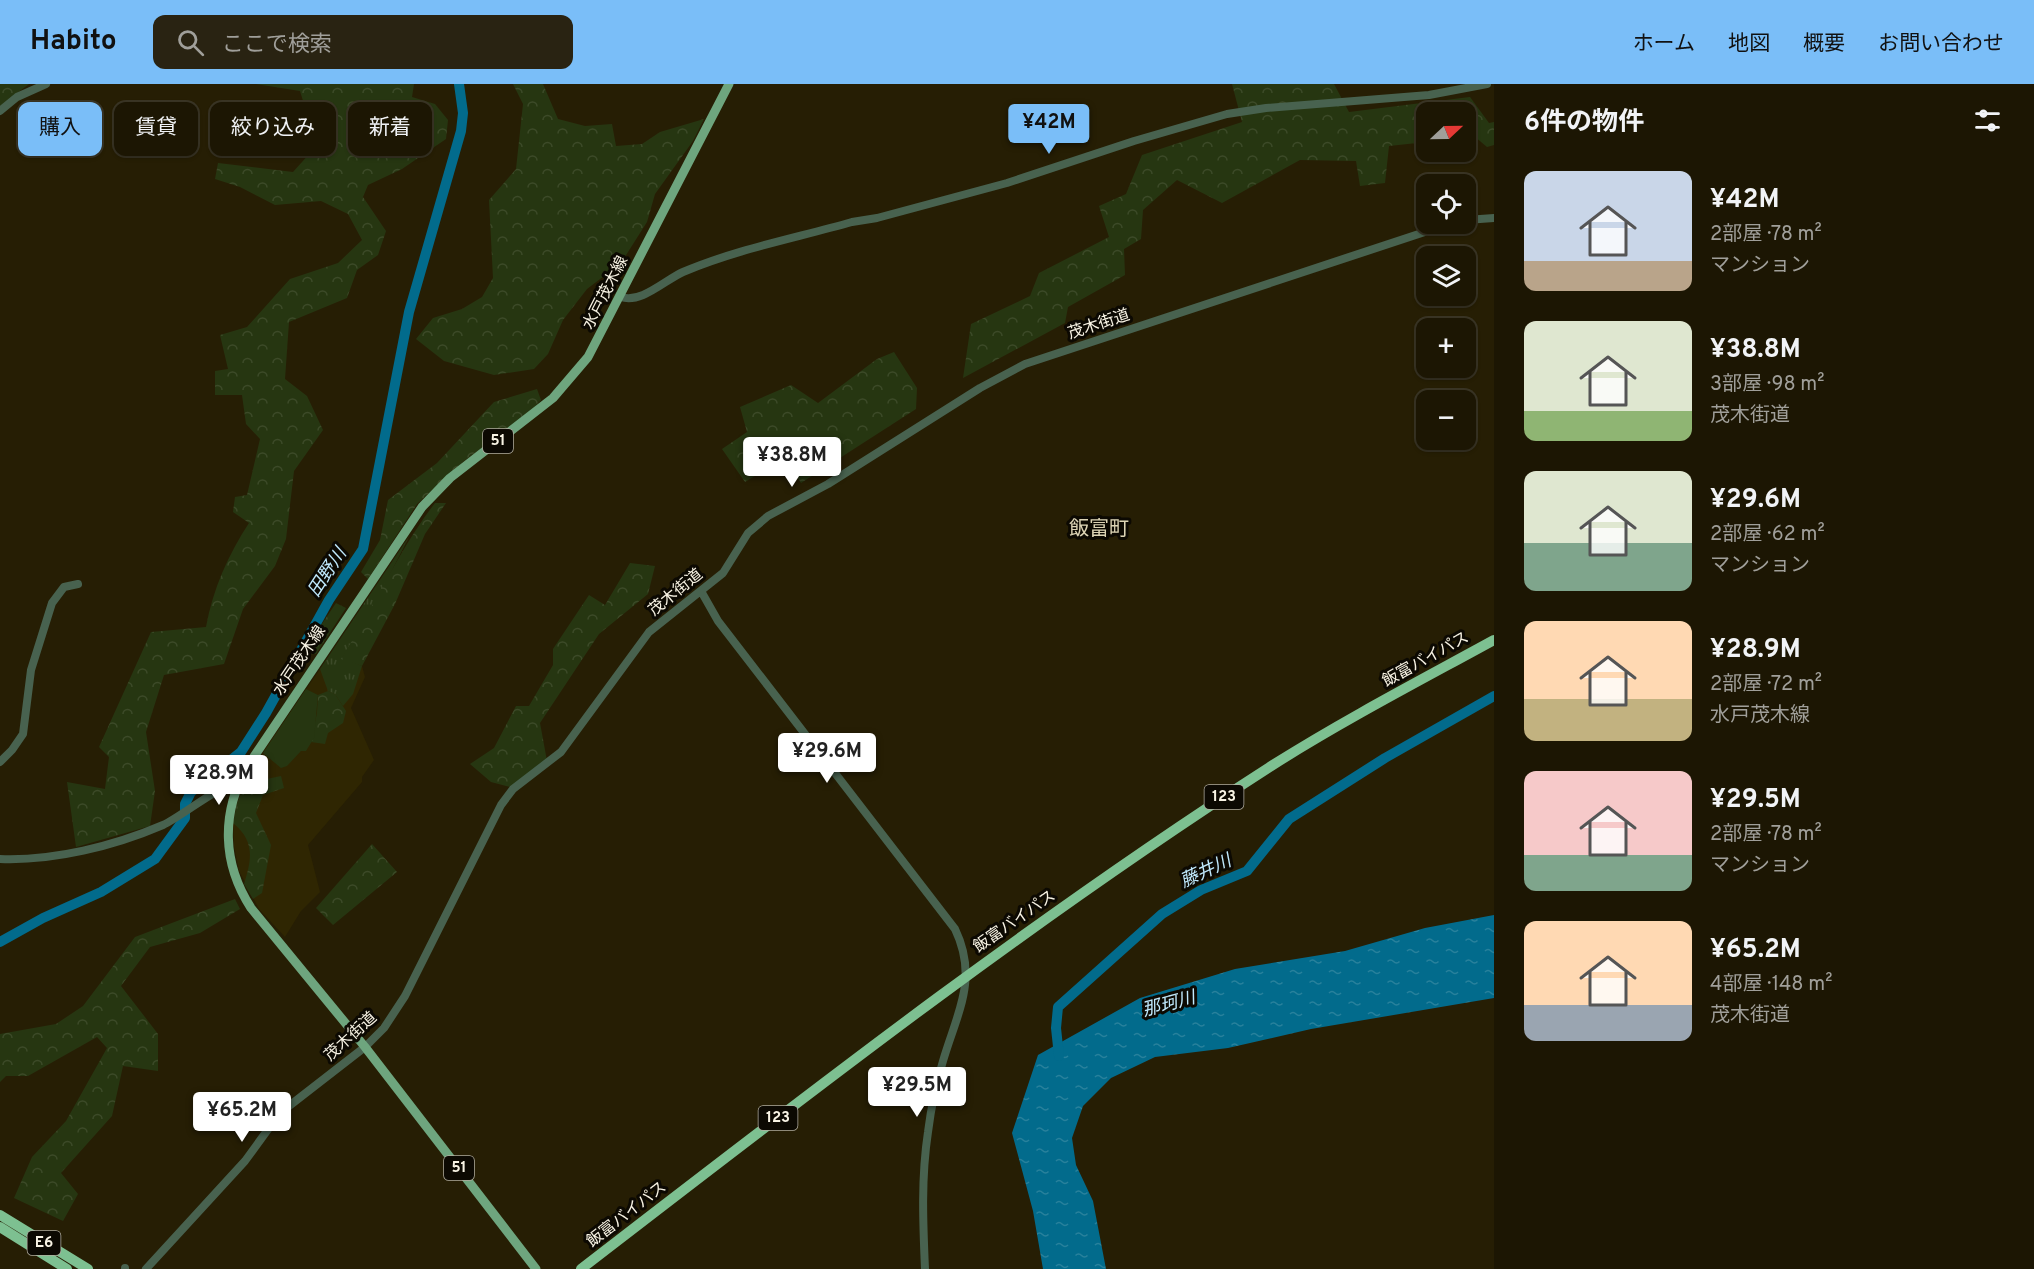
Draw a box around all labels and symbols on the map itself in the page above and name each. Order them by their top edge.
north arrow [1416,102,1476,162]
pin: ¥42M [1013,104,1085,155]
street label: 水戸茂木線 [579,253,633,333]
street label: 茂木街道 [1065,306,1133,344]
road number: 51 [483,429,513,453]
pin: ¥38.8M [743,437,841,488]
district label: 飯富町 [1069,517,1129,543]
water label: 田野川 [304,542,353,602]
street label: 茂木街道 [645,565,707,621]
street label: 水戸茂木線 [269,622,331,700]
street label: 飯富バイパス [1379,628,1473,692]
pin: ¥29.6M [778,733,876,784]
pin: ¥28.9M [170,755,268,806]
road number: 123 [1204,785,1244,809]
water label: 藤井川 [1177,849,1237,894]
street label: 飯富バイパス [970,886,1060,958]
water label: 那珂川 [1140,986,1200,1023]
street label: 茂木街道 [321,1008,381,1066]
pin: ¥29.5M [868,1067,966,1118]
pin: ¥65.2M [193,1092,291,1143]
road number: 123 [758,1106,798,1130]
road number: 51 [444,1156,474,1180]
street label: 飯富バイパス [583,1178,671,1252]
road number: E6 [28,1231,60,1255]

